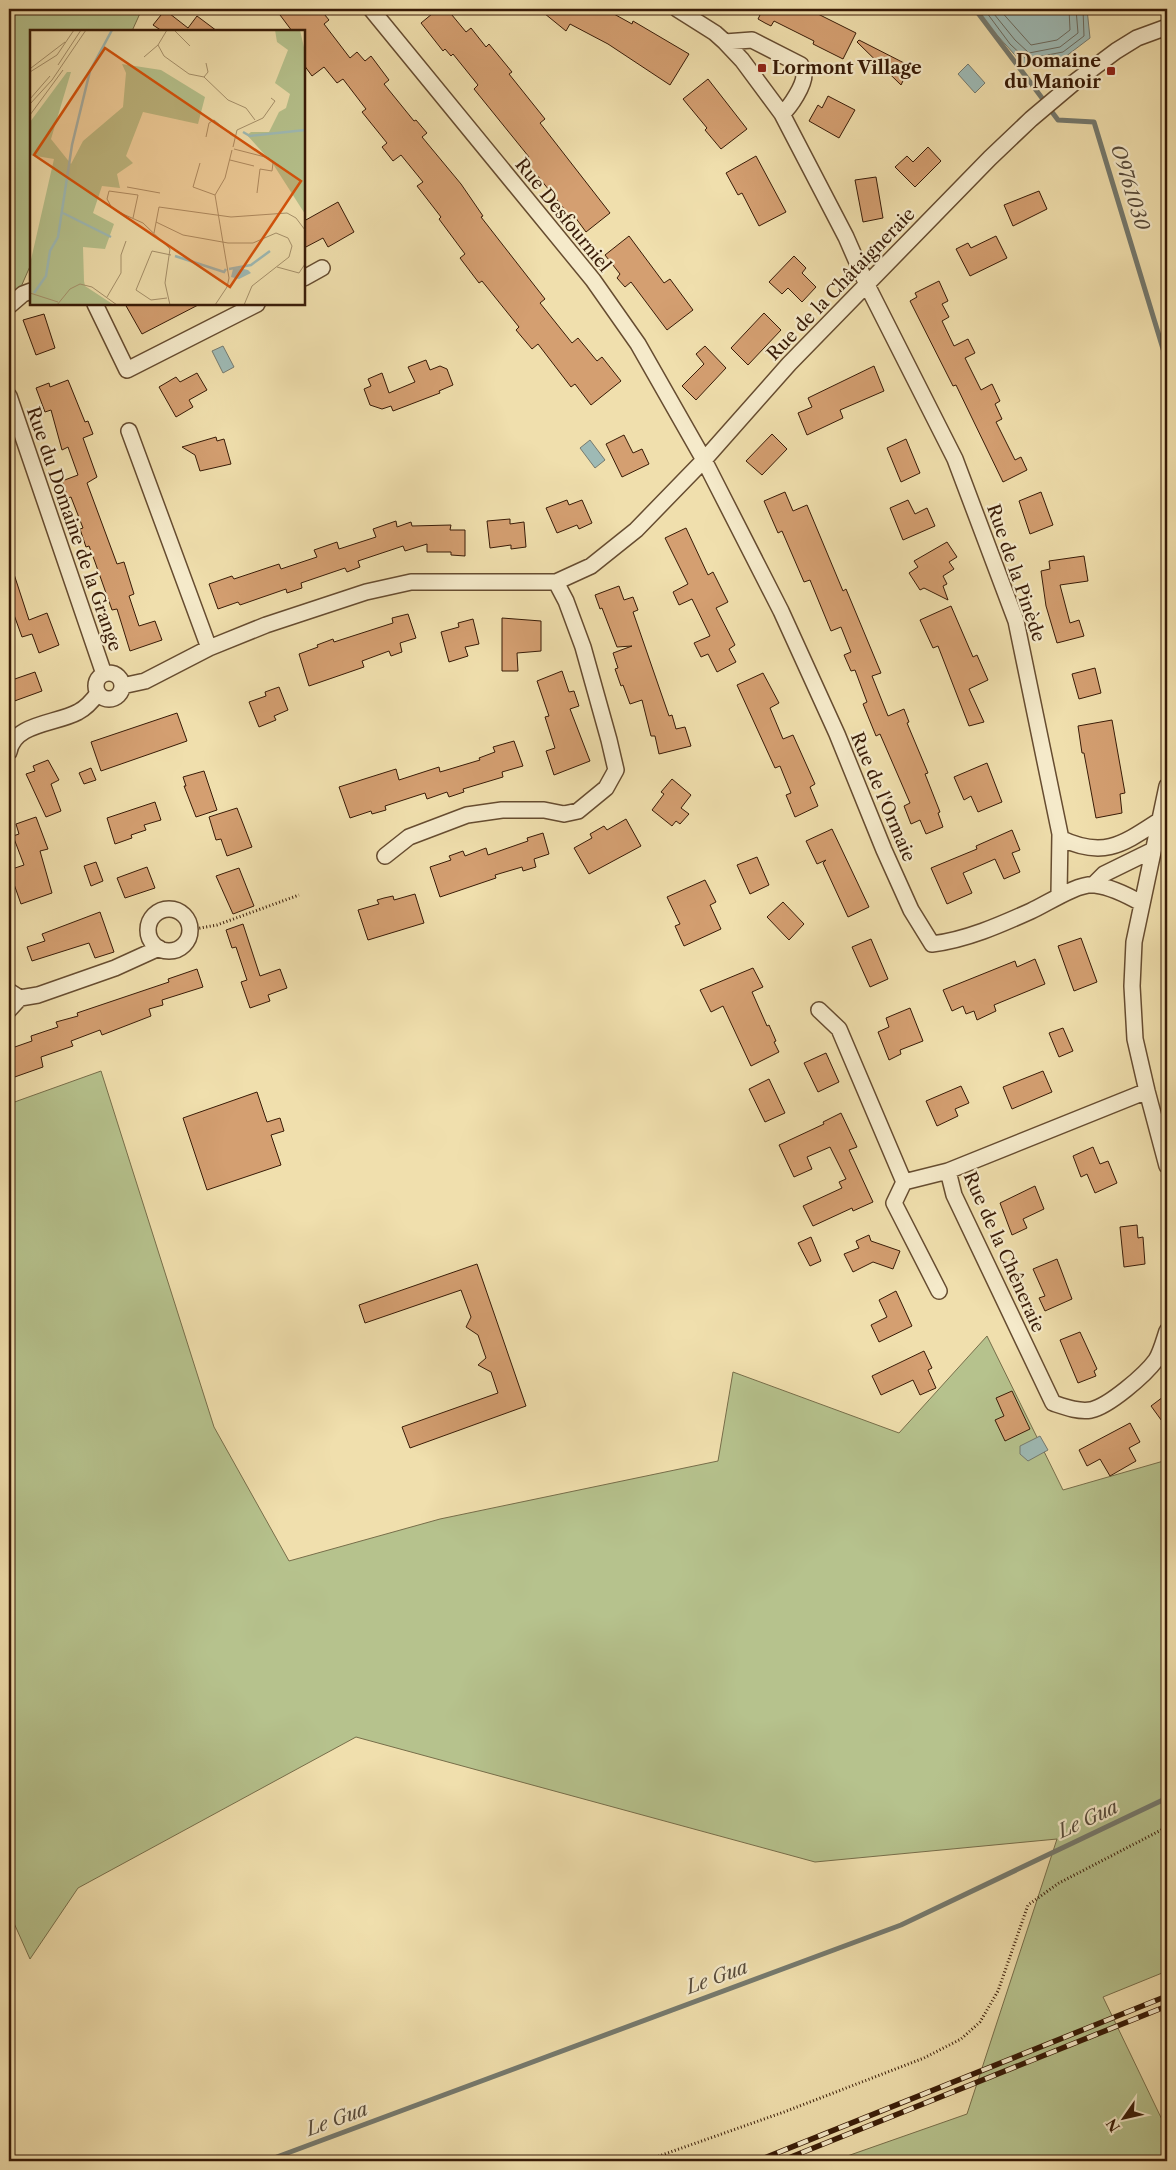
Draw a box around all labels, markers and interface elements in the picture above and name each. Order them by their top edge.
inset map [30,30,305,305]
place label: Domaine du Manoir [1004,50,1101,93]
place label: Lormont Village [772,57,922,79]
marker: Lormont Village [756,62,768,74]
marker: Domaine du Manoir [1105,65,1117,77]
water label: O9761030 [1106,141,1154,234]
street label: Rue Desfourniel [510,154,616,276]
street label: Rue de la Châtaigneraie [762,203,920,365]
street label: Rue du Domaine de la Grange [22,404,126,654]
street label: Rue de la Pinède [982,501,1050,645]
street label: Rue de l'Ormaie [846,729,920,865]
street label: Rue de la Chêneraie [959,1168,1049,1336]
water label: Le Gua [1052,1795,1122,1844]
water label: Le Gua [681,1955,752,1999]
north arrow [1098,2092,1148,2142]
water label: Le Gua [301,2097,372,2141]
text: N [1102,2115,1124,2135]

